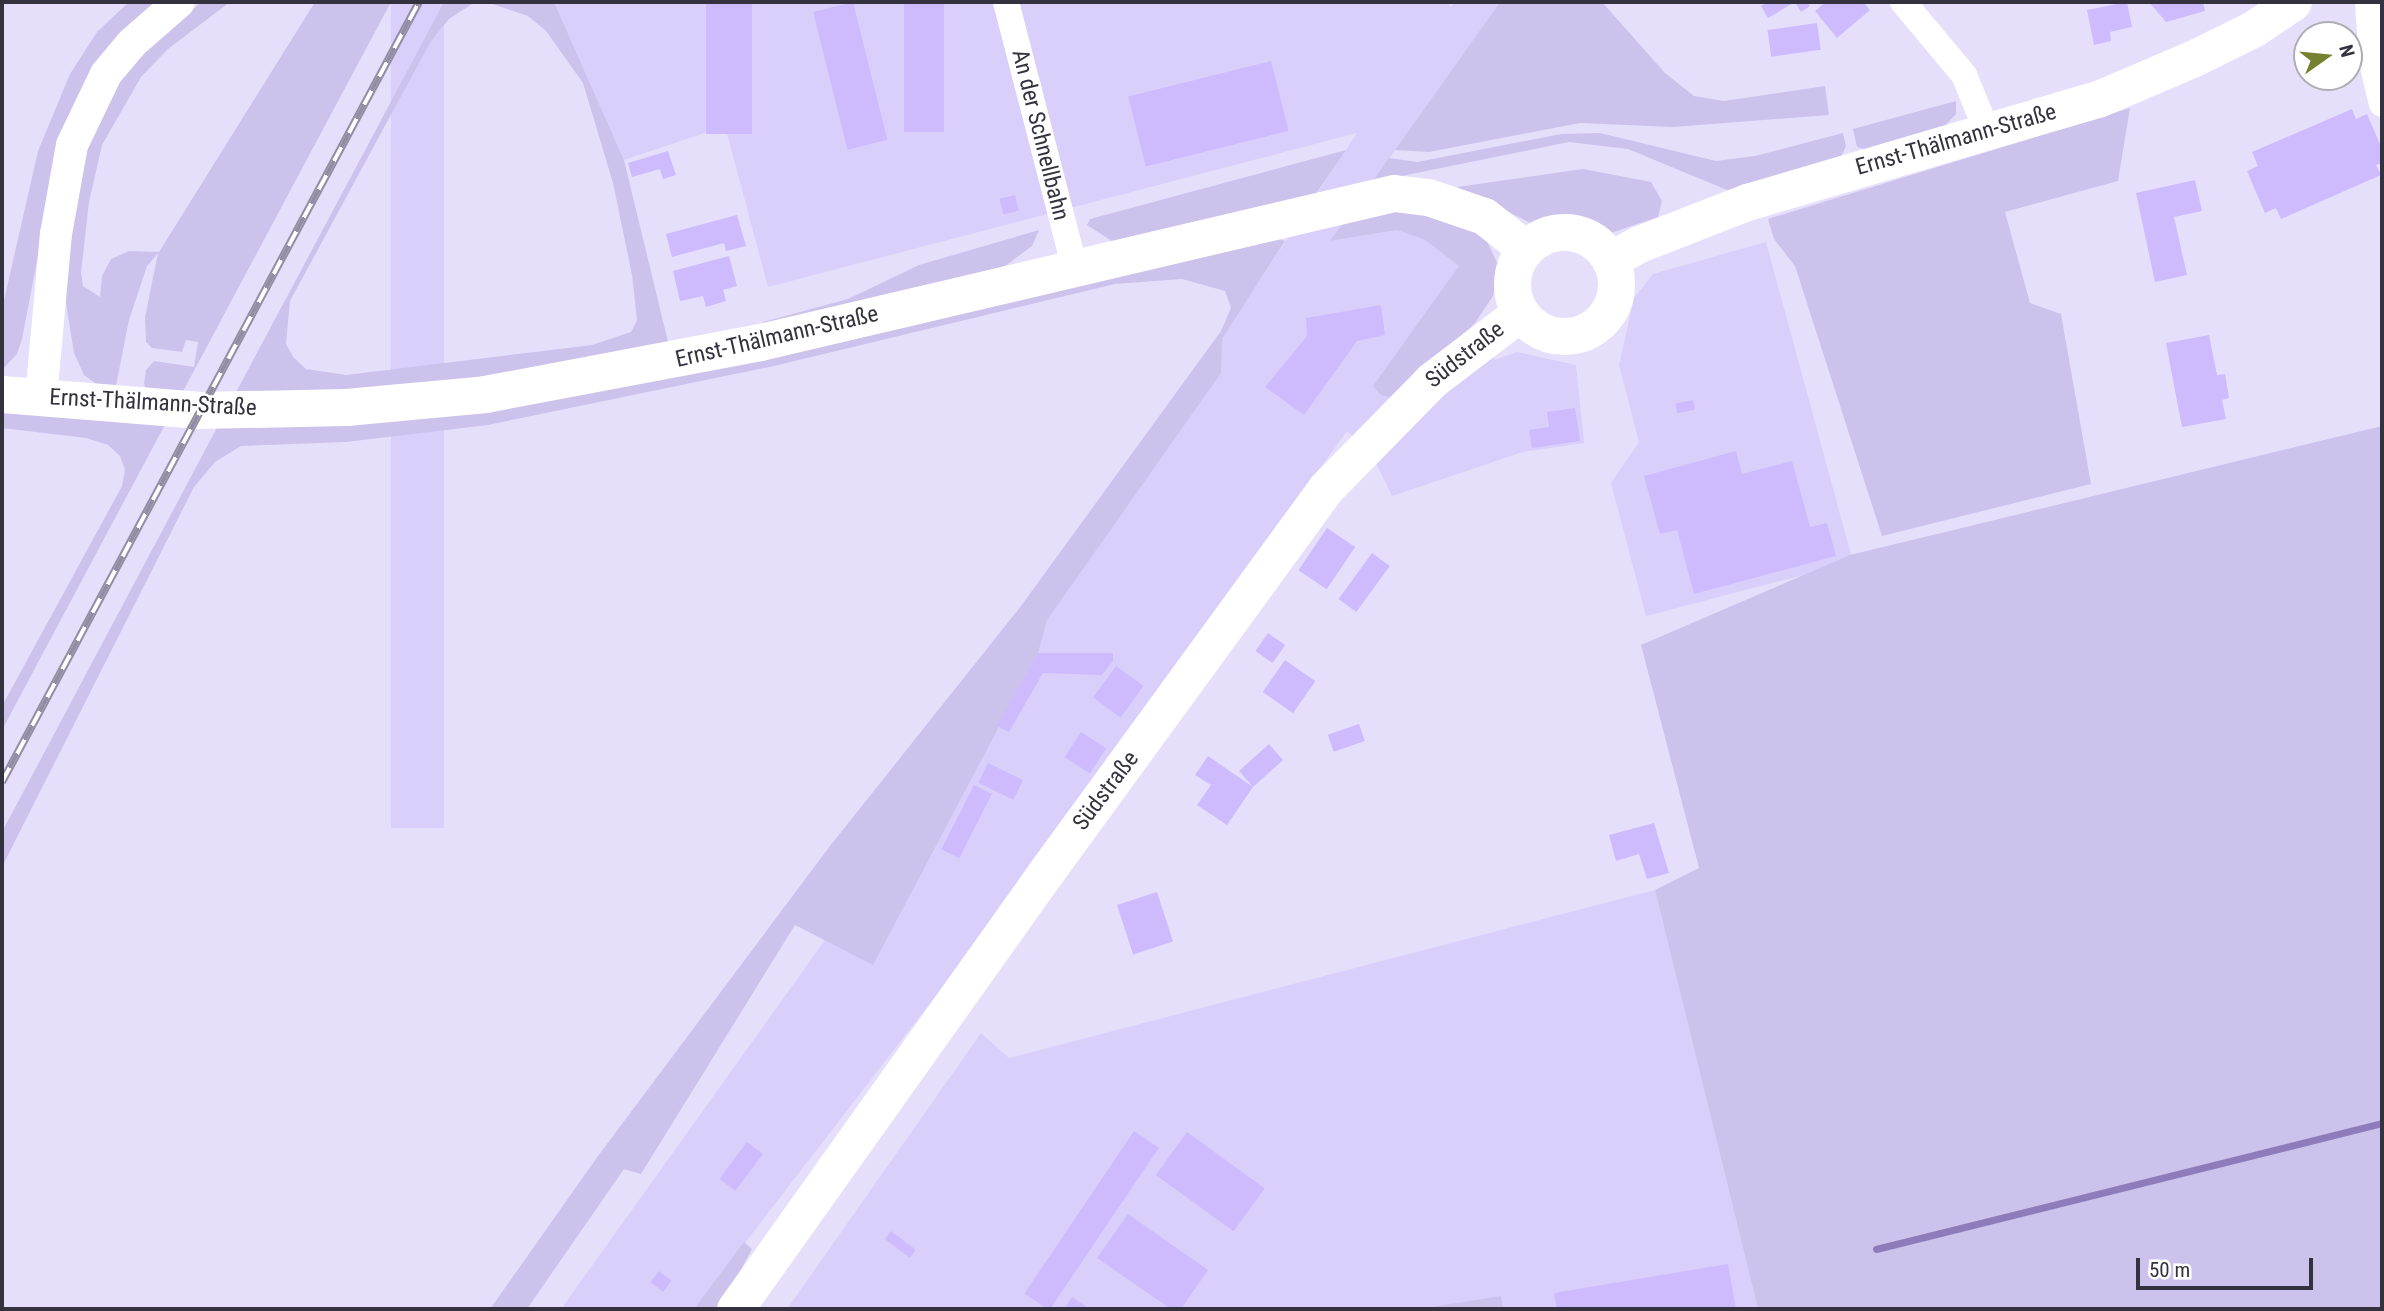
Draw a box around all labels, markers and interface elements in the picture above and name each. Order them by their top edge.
north arrow [2293,21,2363,91]
text: N [2334,42,2359,60]
street label: An der Schnellbahn [1005,47,1075,223]
street label: Ernst-Thälmann-Straße [1853,98,2059,182]
street label: Ernst-Thälmann-Straße [673,300,881,374]
street label: Südstraße [1420,316,1510,394]
street label: Ernst-Thälmann-Straße [49,384,257,422]
street label: Südstraße [1067,746,1145,836]
scale bar [2139,1244,2316,1288]
text: 50 m [2149,1258,2190,1282]

